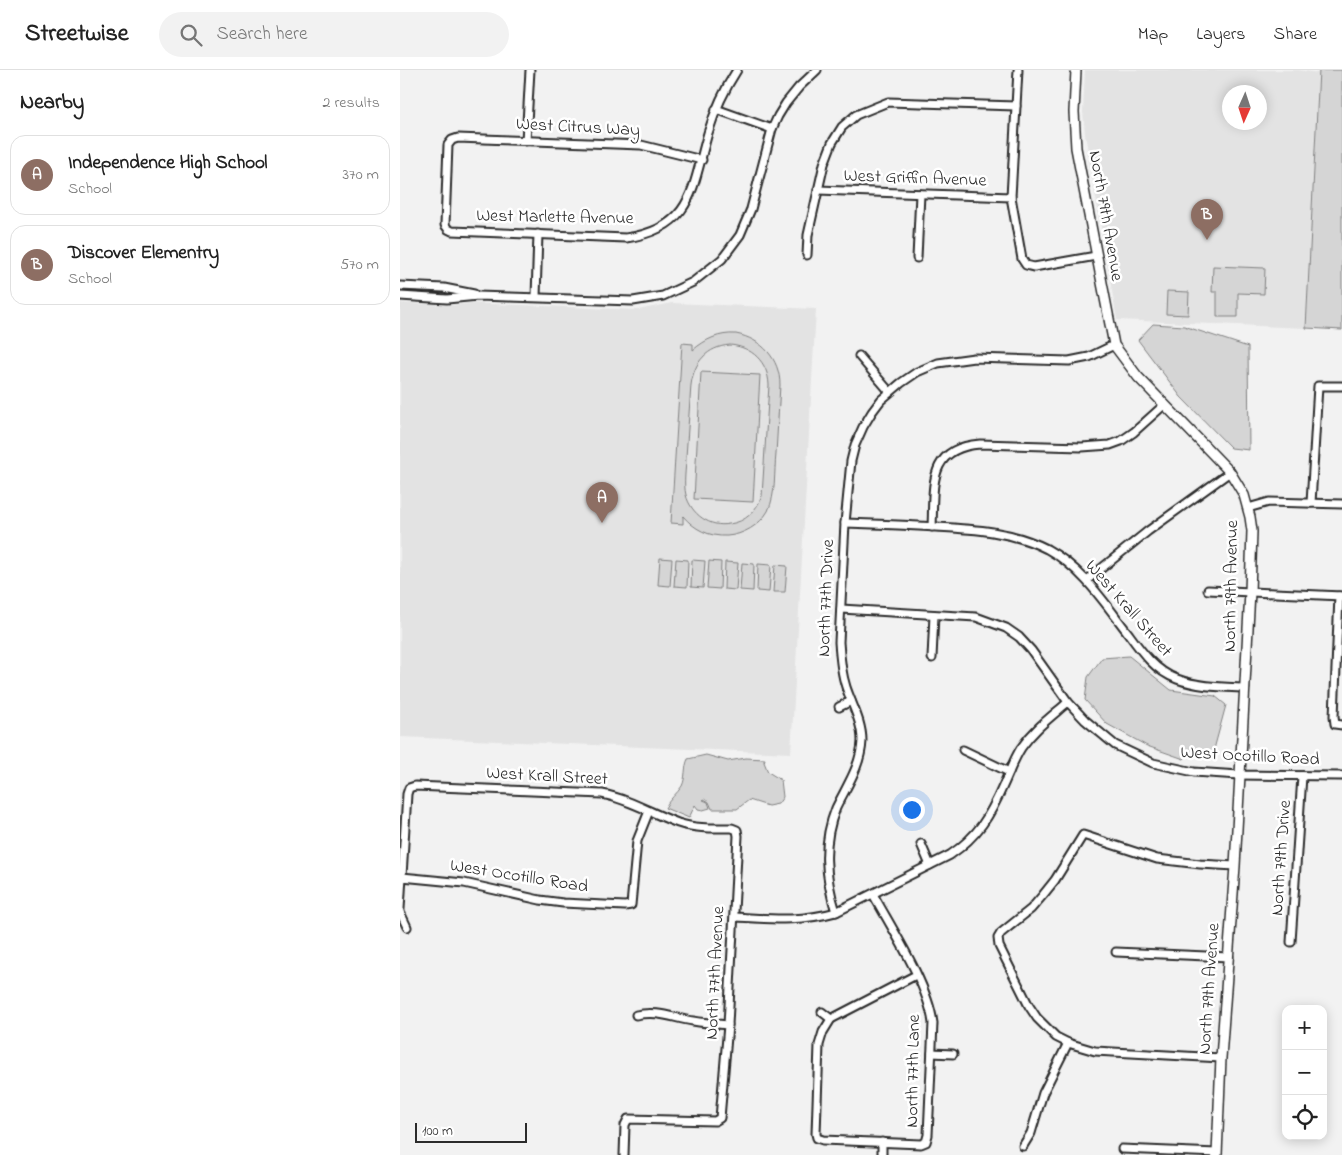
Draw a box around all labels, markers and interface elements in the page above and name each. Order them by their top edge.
search box [159,12,509,57]
text: Streetwise [25,17,129,52]
icon: search [177,21,205,49]
text: Search here [217,21,308,48]
text: Map [1138,22,1168,48]
text: Layers [1196,22,1246,48]
text: Share [1274,22,1317,48]
north arrow [1222,85,1267,130]
text: Nearby [20,88,84,118]
text: 2 results [322,91,380,115]
street label: West Citrus Way [515,112,641,144]
street label: North 79th Avenue [1081,149,1129,284]
text: Independence High School [68,150,268,177]
text: A [32,163,42,187]
text: 370 m [342,163,379,187]
street label: West Griffin Avenue [843,164,988,195]
text: School [68,177,112,201]
pin: B [1191,199,1223,240]
street label: West Marlette Avenue [476,204,635,232]
text: Discover Elementry [68,240,219,267]
text: B [32,253,42,277]
text: 570 m [340,253,379,277]
text: School [68,267,112,291]
pin: A [586,482,618,523]
street label: North 79th Avenue [1218,519,1246,652]
street label: North 77th Drive [812,538,842,657]
street label: West Krall Street [1078,555,1178,663]
street label: West Ocotillo Road [1180,740,1320,774]
street label: West Krall Street [486,761,608,793]
your location [899,797,925,823]
street label: North 79th Drive [1265,798,1299,917]
street label: West Ocotillo Road [448,853,590,901]
street label: North 77th Avenue [700,905,733,1041]
street label: North 79th Avenue [1192,921,1228,1056]
map controls [1282,1005,1327,1140]
button: + [1282,1005,1327,1050]
street label: North 77th Lane [900,1013,928,1128]
button: − [1282,1050,1327,1095]
button: locate [1282,1095,1327,1140]
scale bar [415,1120,528,1143]
text: 100 m [422,1121,453,1142]

